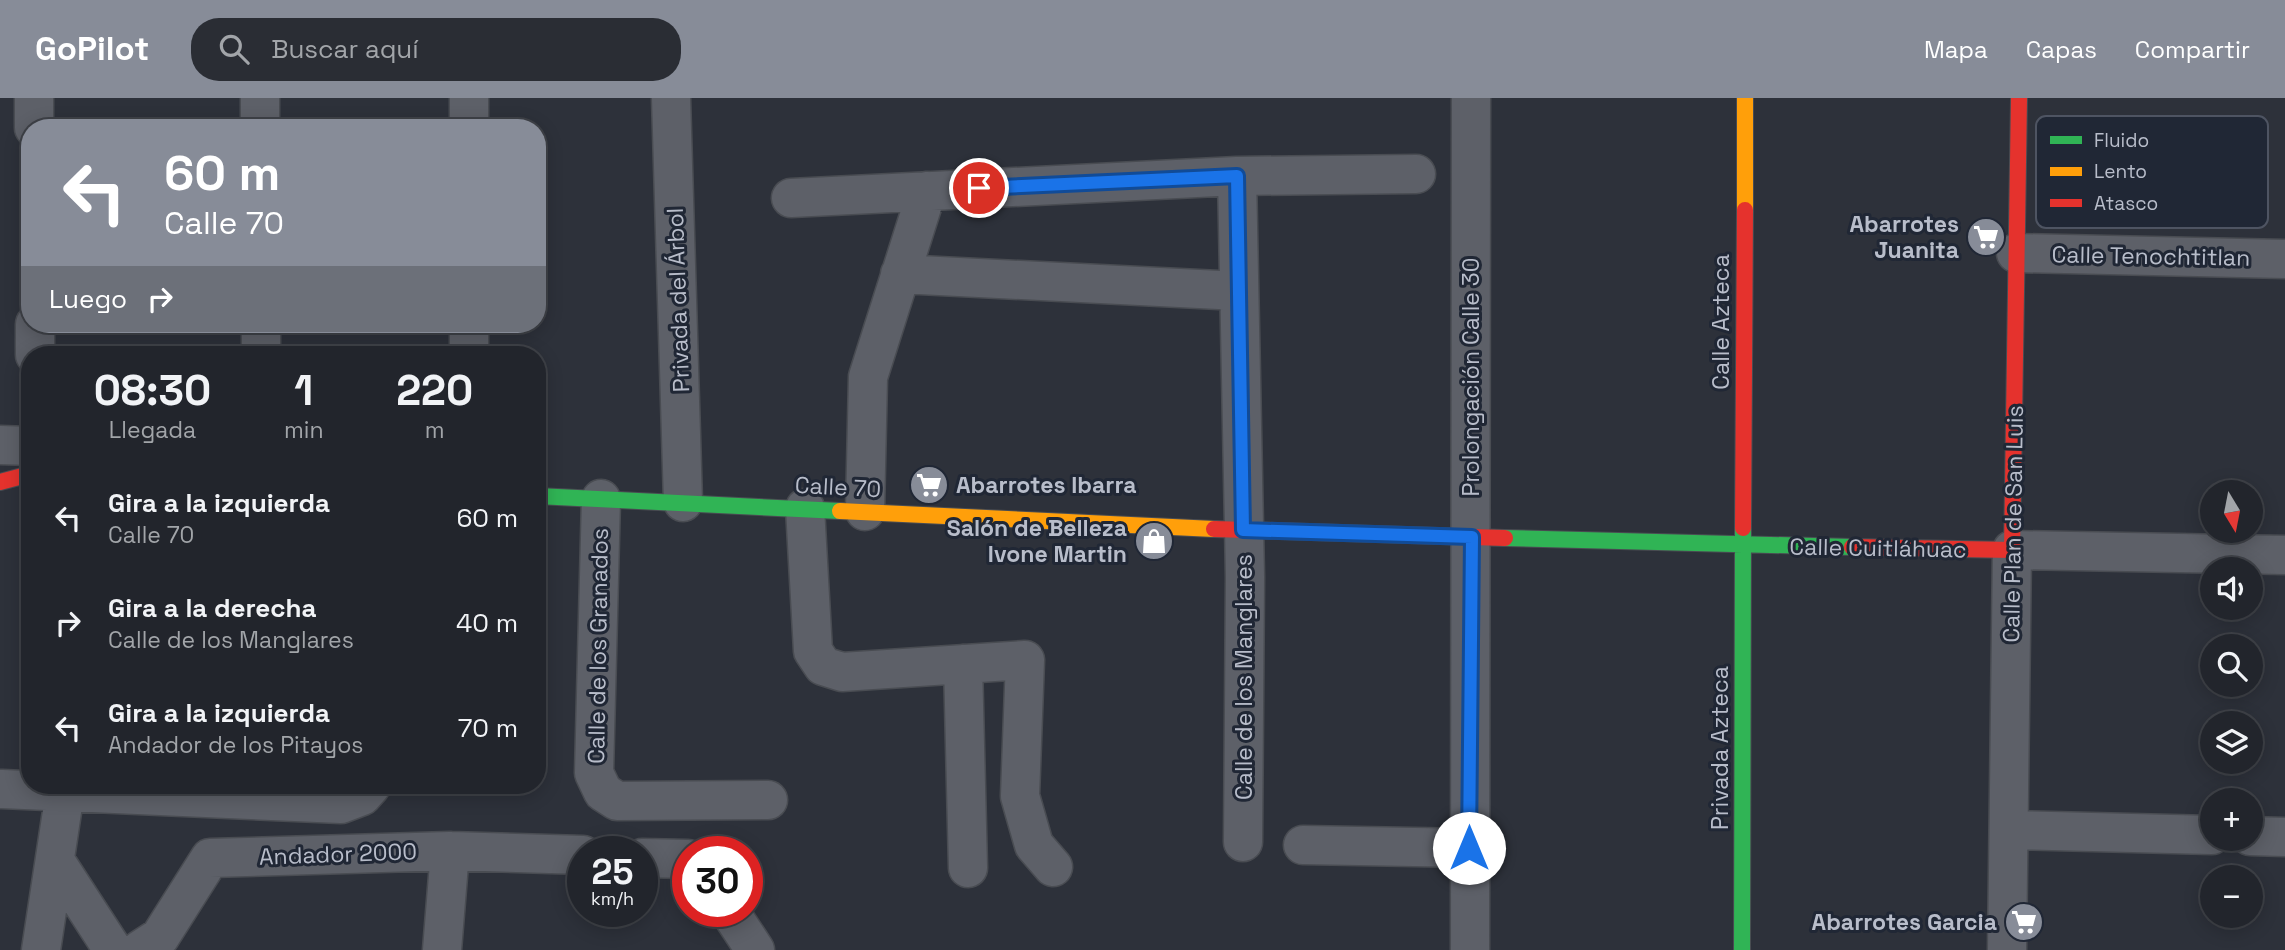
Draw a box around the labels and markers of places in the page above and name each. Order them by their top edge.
pin [949,158,1009,218]
place label: Abarrotes Juanita [1850,209,1959,265]
supermarket icon: Abarrotes Juanita [1965,216,2007,258]
supermarket icon: Abarrotes Ibarra [908,464,950,506]
place label: Abarrotes Ibarra [956,470,1137,500]
place label: Salón de Belleza Ivone Martin [947,513,1127,569]
shop icon: Salón de Belleza Ivone Martin [1133,520,1175,562]
supermarket icon: Abarrotes Garcia [2003,901,2045,943]
place label: Abarrotes Garcia [1812,907,1997,937]

